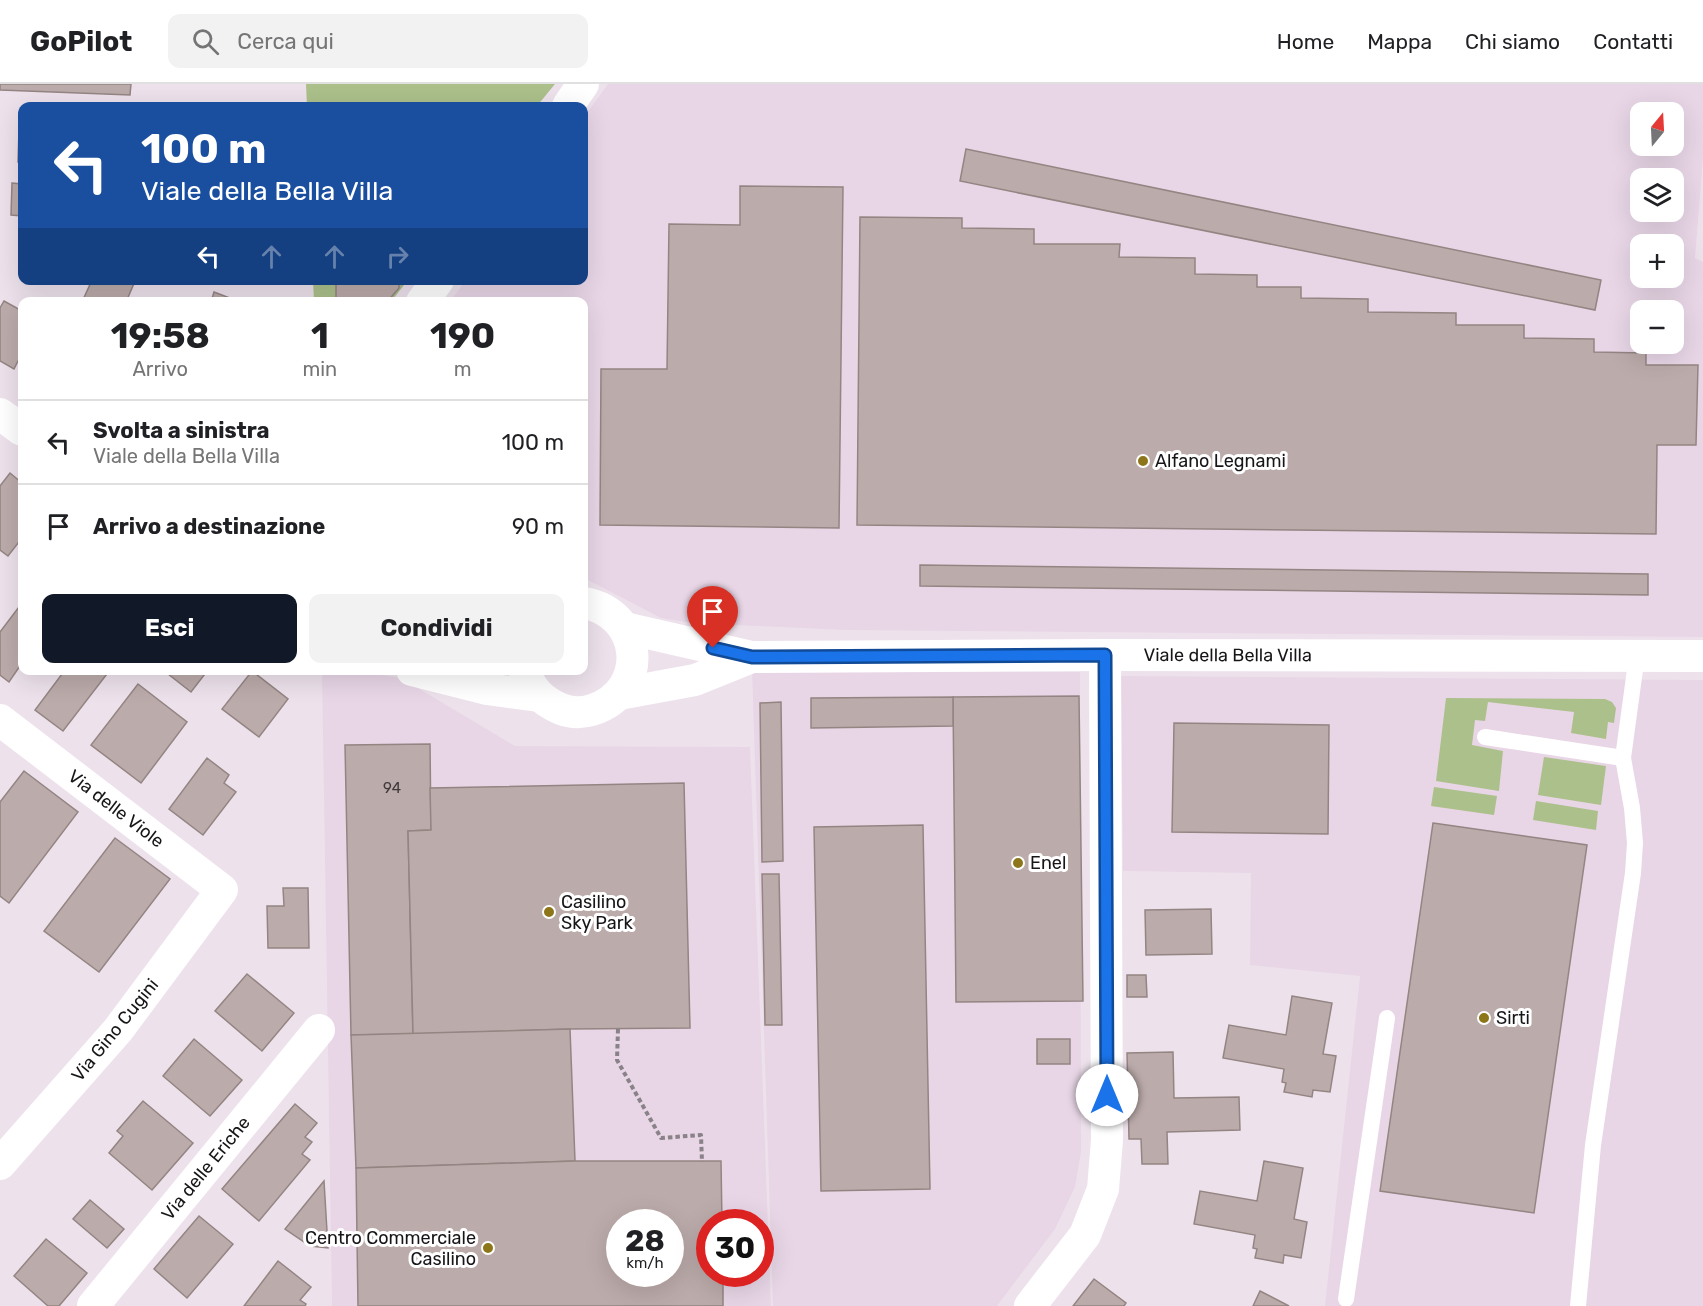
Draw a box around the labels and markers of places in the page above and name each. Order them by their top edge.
place label: Alfano Legnami [1155,450,1286,472]
marker: Alfano Legnami [1136,454,1150,468]
pin [687,586,738,648]
place label: Enel [1030,852,1066,874]
marker: Enel [1011,856,1025,870]
place label: Casilino Sky Park [561,891,634,934]
marker: Casilino Sky Park [542,905,556,919]
place label: Sirti [1496,1007,1530,1029]
marker: Sirti [1477,1011,1491,1025]
place label: Centro Commerciale Casilino [305,1227,476,1270]
marker: Centro Commerciale Casilino [481,1241,495,1255]

